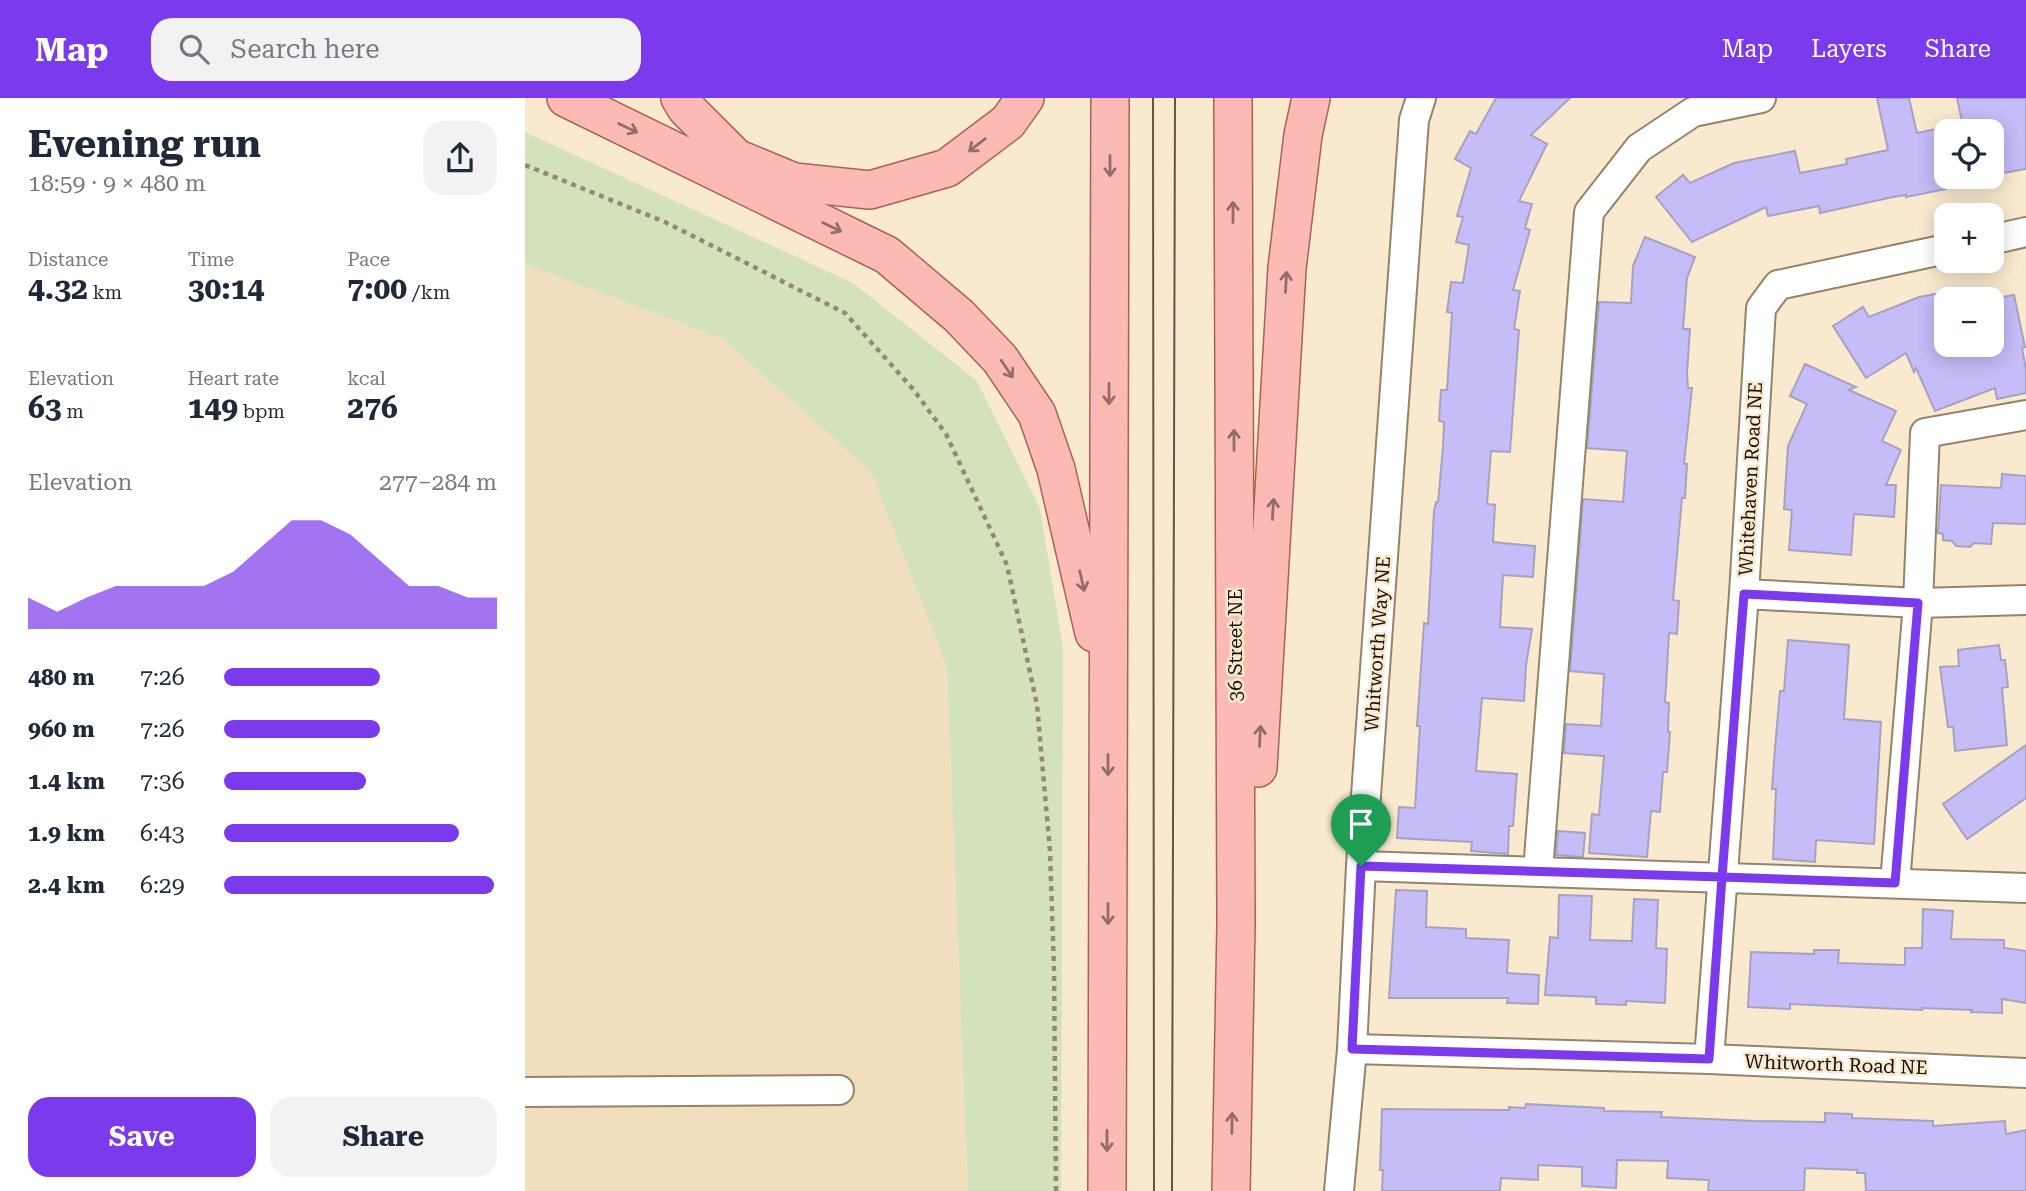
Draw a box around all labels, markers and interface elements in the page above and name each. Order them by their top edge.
search box [151,18,641,81]
text: Map [35,30,109,69]
icon: search [175,30,213,68]
text: Search here [231,34,380,64]
text: Map [1722,35,1773,63]
text: Layers [1811,35,1887,63]
text: Share [1925,35,1991,63]
map controls [1934,119,2004,357]
button: locate [1934,119,2004,189]
button: share [423,121,497,195]
one-way arrow [617,121,638,135]
text: Evening run [28,122,261,166]
one-way arrow [969,138,987,153]
one-way arrow [1103,154,1117,177]
text: 18:59 · 9 × 480 m [28,170,206,197]
one-way arrow [1226,201,1240,224]
button: + [1934,203,2004,273]
one-way arrow [821,221,842,235]
text: Distance [28,248,108,271]
text: Time [188,248,234,271]
text: Pace [347,248,390,271]
text: 4.32 [28,271,88,306]
text: 30:14 [188,271,264,306]
text: 7:00 [347,271,407,306]
one-way arrow [1280,271,1293,294]
text: km [88,281,122,304]
text: /km [407,281,450,304]
button: − [1934,287,2004,357]
one-way arrow [1000,359,1014,378]
text: Elevation [28,367,114,390]
text: Heart rate [188,367,279,390]
text: kcal [347,367,386,390]
one-way arrow [1102,382,1116,405]
street label: Whitehaven Road NE [1734,382,1767,577]
text: 63 [28,390,62,425]
text: 149 [188,390,238,425]
text: 276 [347,390,398,425]
text: m [62,400,84,423]
text: bpm [238,400,285,423]
one-way arrow [1227,429,1241,452]
text: Elevation [28,469,132,496]
text: 277–284 m [379,469,497,496]
one-way arrow [1266,498,1279,521]
street label: Whitworth Way NE [1360,555,1395,733]
one-way arrow [1076,569,1089,592]
street label: 36 Street NE [1224,589,1247,701]
text: 480 m [28,664,95,691]
text: 7:26 [140,664,185,691]
text: 960 m [28,716,95,743]
text: 7:26 [140,716,185,743]
one-way arrow [1253,725,1266,748]
one-way arrow [1101,754,1115,777]
text: 1.4 km [28,768,105,795]
text: 7:36 [140,768,185,795]
pin [1331,794,1391,866]
icon: arrive [1342,805,1380,843]
text: 1.9 km [28,820,105,847]
text: 6:43 [140,820,185,847]
text: 2.4 km [28,872,105,899]
text: 6:29 [140,872,185,899]
one-way arrow [1101,902,1115,925]
street label: Whitworth Road NE [1744,1050,1928,1079]
button: Save [28,1097,256,1177]
button: Share [270,1097,497,1177]
one-way arrow [1225,1112,1239,1135]
one-way arrow [1100,1129,1114,1152]

